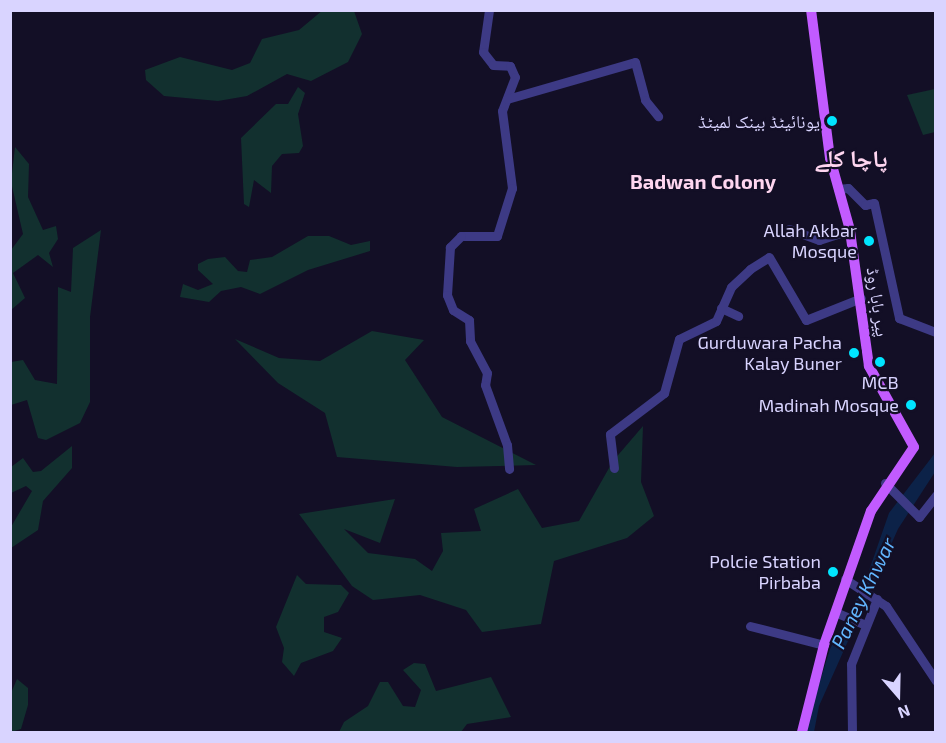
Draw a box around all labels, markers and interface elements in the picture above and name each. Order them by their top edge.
place label: یونائیٹڈ بینک لمیٹڈ [698,110,820,132]
marker: یونائیٹڈ بینک لمیٹڈ [825,114,839,128]
district label: پاچا کلے [815,144,887,172]
district label: Badwan Colony [630,169,776,193]
place label: Allah Akbar Mosque [763,220,857,262]
marker: Allah Akbar Mosque [862,234,876,248]
street label: پیر بابا روڈ [862,266,894,338]
place label: Gurduwara Pacha Kalay Buner [697,332,842,374]
marker: Gurduwara Pacha Kalay Buner [847,346,861,360]
marker: MCB [873,355,887,369]
place label: MCB [861,371,899,393]
place label: Madinah Mosque [758,394,899,416]
marker: Madinah Mosque [904,398,918,412]
water label: Paney Khwar [826,534,900,652]
place label: Polcie Station Pirbaba [709,551,821,594]
marker: Polcie Station Pirbaba [826,565,840,579]
north arrow [868,665,928,725]
text: N [896,701,913,723]

